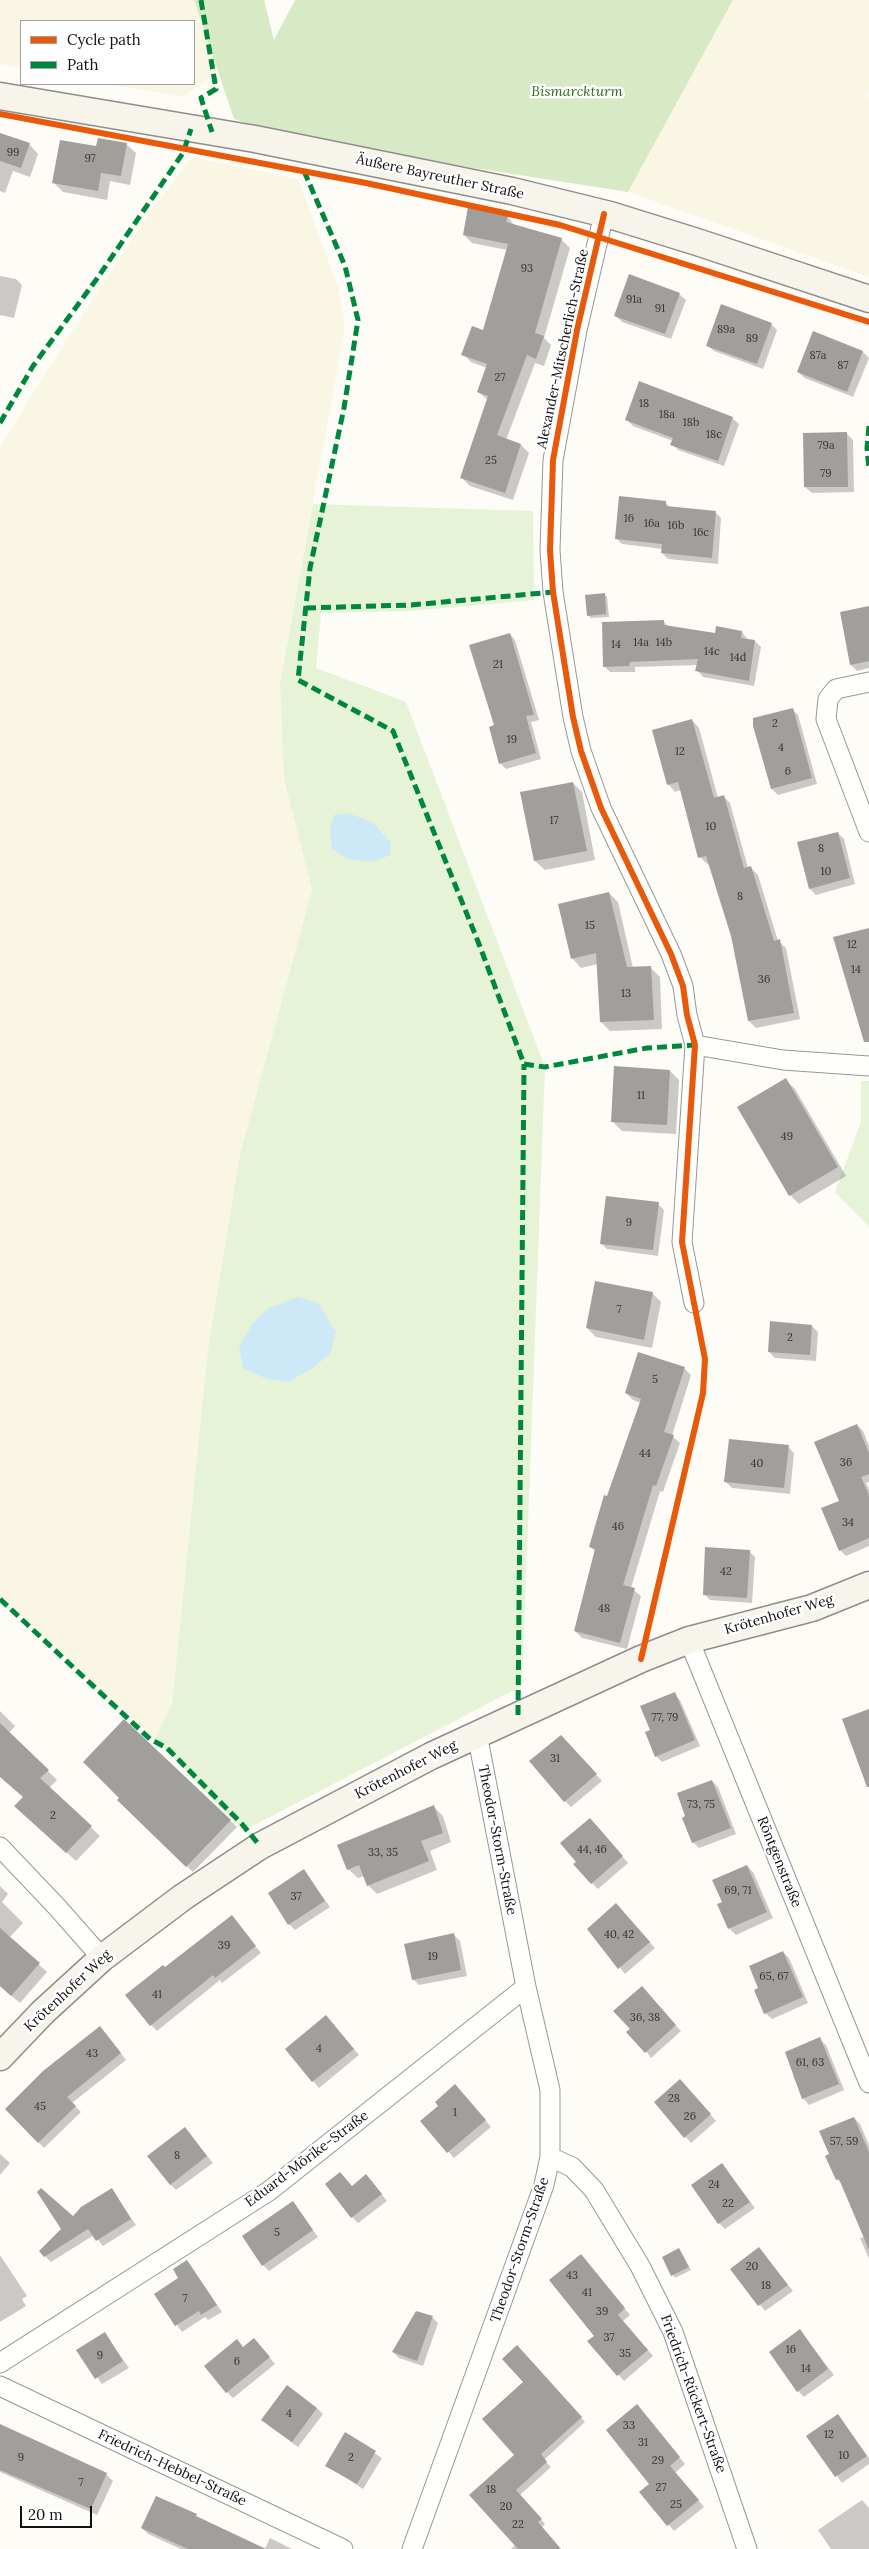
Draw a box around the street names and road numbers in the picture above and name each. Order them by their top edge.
street label: Äußere Bayreuther Straße [354,151,526,203]
street label: Alexander-Mitscherlich-Straße [534,248,592,450]
street label: Krötenhofer Weg [723,1591,835,1639]
street label: Krötenhofer Weg [352,1737,460,1803]
street label: Theodor-Storm-Straße [474,1764,520,1916]
street label: Röntgenstraße [753,1814,805,1910]
street label: Krötenhofer Weg [21,1947,115,2035]
street label: Eduard-Mörike-Straße [242,2107,372,2211]
street label: Theodor-Storm-Straße [487,2175,553,2325]
street label: Friedrich-Rückert-Straße [656,2313,730,2475]
street label: Friedrich-Hebbel-Straße [95,2426,249,2510]

